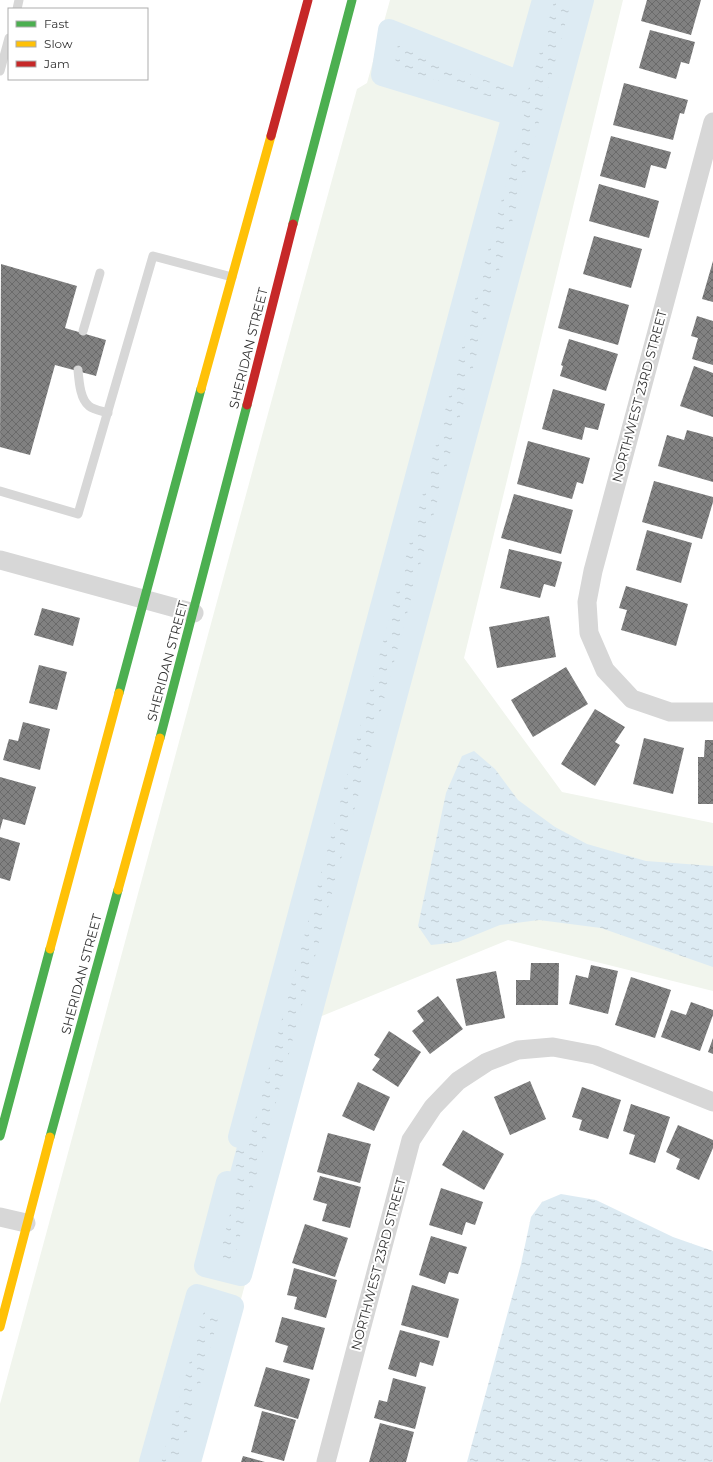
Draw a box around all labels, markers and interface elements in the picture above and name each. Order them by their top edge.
legend [8,8,148,80]
text: Fast [44,16,69,31]
text: Slow [44,36,73,51]
text: Jam [43,56,70,71]
street label: SHERIDAN STREET [225,285,271,410]
street label: NORTHWEST 23RD STREET [608,307,670,484]
street label: SHERIDAN STREET [143,598,191,723]
street label: SHERIDAN STREET [57,911,105,1036]
street label: NORTHWEST 23RD STREET [347,1175,409,1352]

